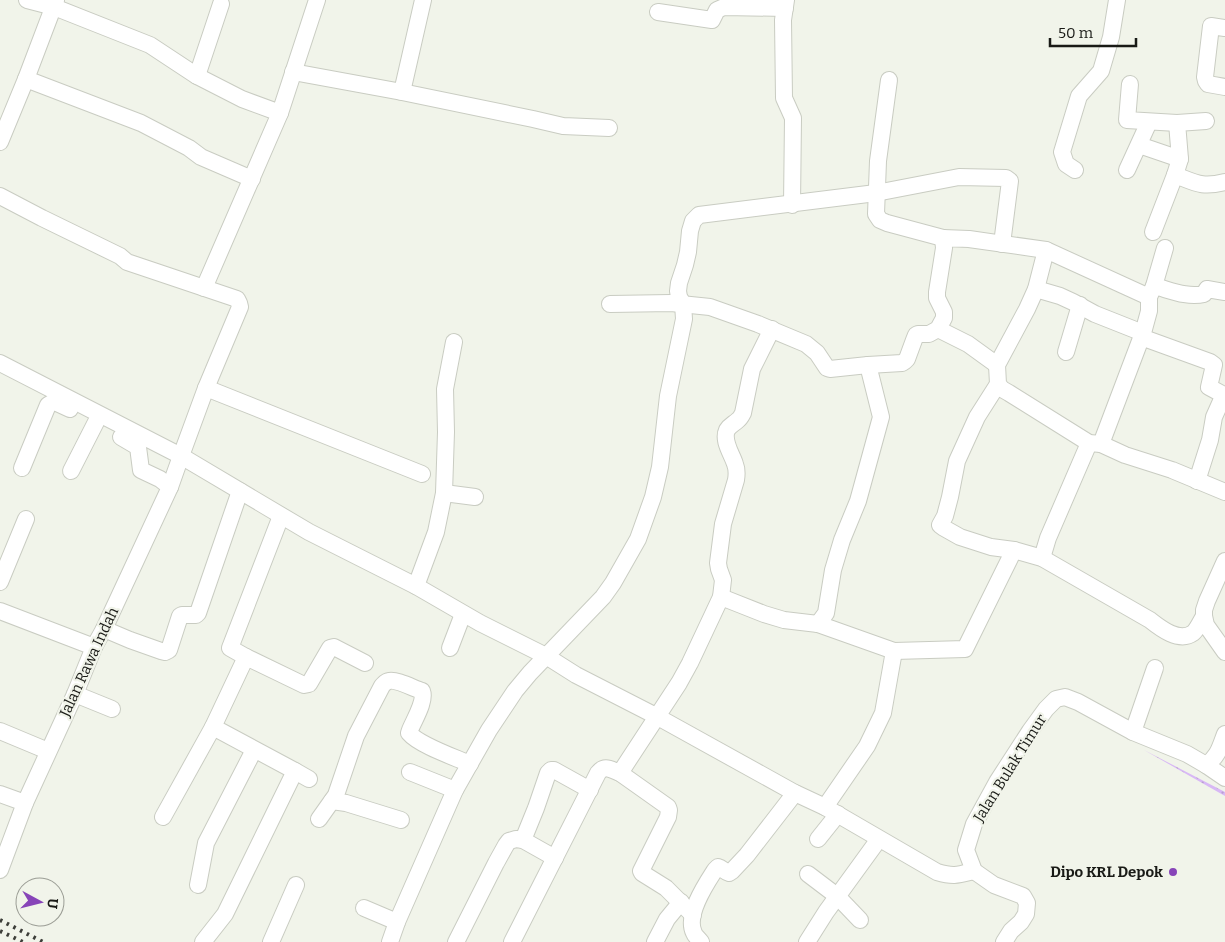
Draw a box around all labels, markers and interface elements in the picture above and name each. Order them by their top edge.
scale bar [1050,15,1136,47]
text: 50 m [1058,24,1094,42]
street label: Jalan Rawa Indah [55,604,123,721]
street label: Jalan Bulak Timur [969,711,1051,826]
place label: Dipo KRL Depok [1050,863,1163,881]
marker: Dipo KRL Depok [1167,866,1179,878]
north arrow [15,877,65,927]
text: U [43,897,61,910]

